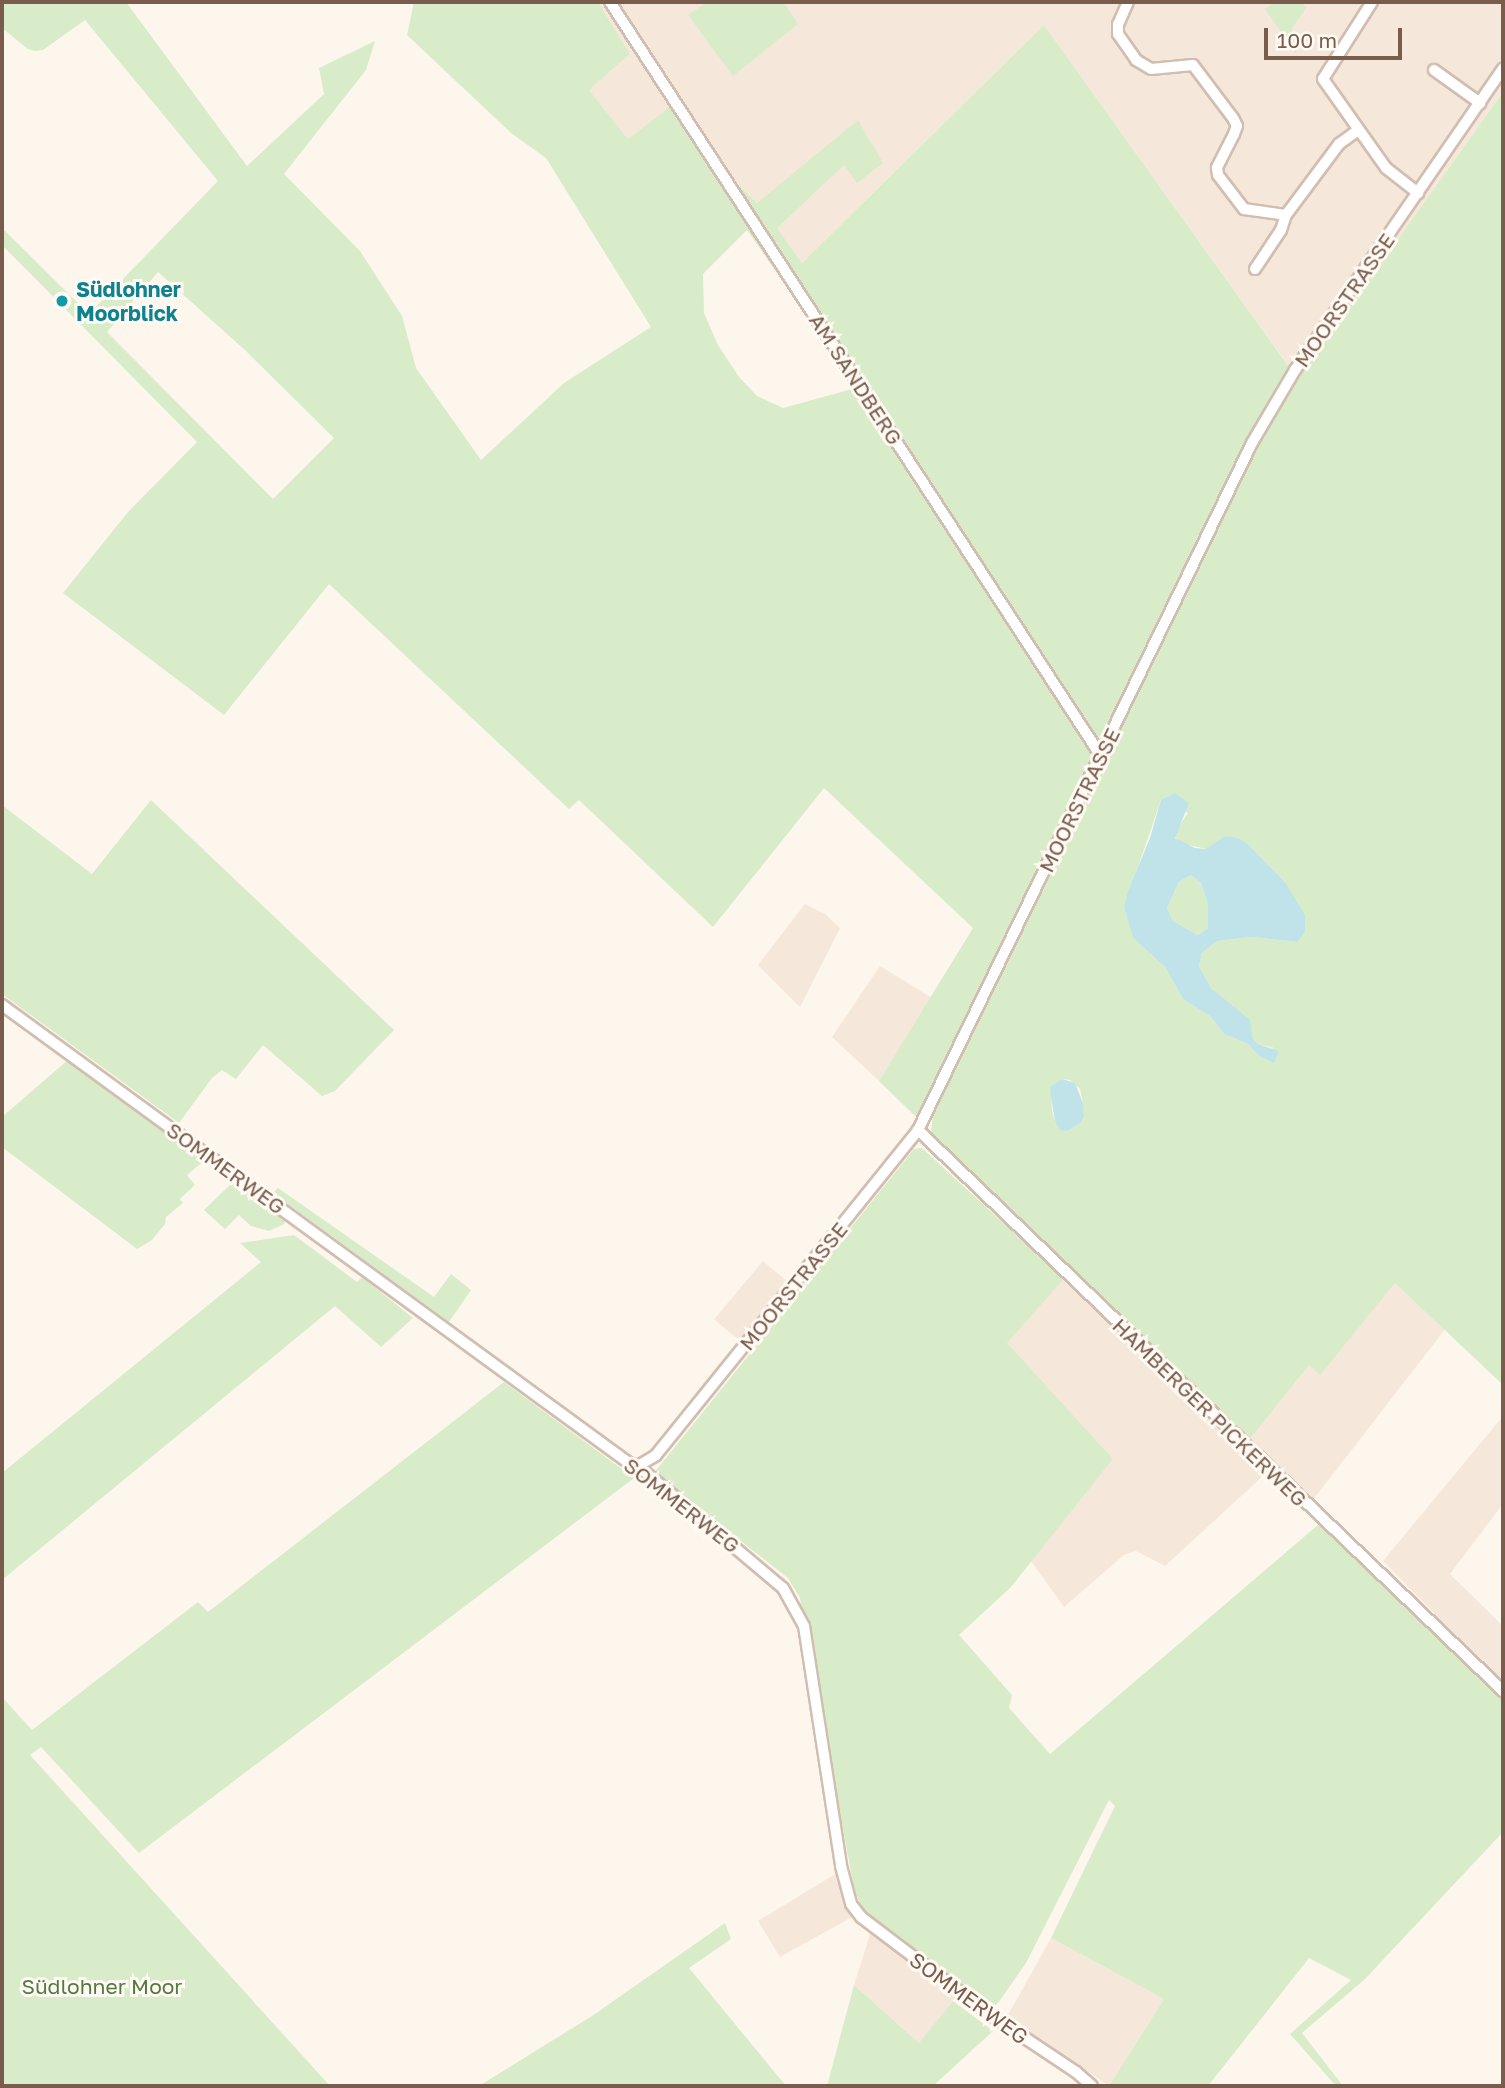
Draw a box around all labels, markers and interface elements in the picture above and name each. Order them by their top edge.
scale bar [1267,14,1405,58]
text: 100 m [1277,27,1337,53]
street label: MOORSTRASSE [1289,228,1399,372]
place label: Südlohner Moorblick [76,276,181,326]
marker: Südlohner Moorblick [54,293,70,309]
street label: AM SANDBERG [804,309,908,449]
street label: MOORSTRASSE [1033,724,1125,876]
street label: SOMMERWEG [162,1117,290,1219]
street label: MOORSTRASSE [734,1217,852,1355]
street label: HAMBERGER PICKERWEG [1108,1313,1312,1511]
street label: SOMMERWEG [619,1452,745,1558]
street label: SOMMERWEG [905,1947,1033,2049]
park label: Südlohner Moor [21,1973,183,1999]

